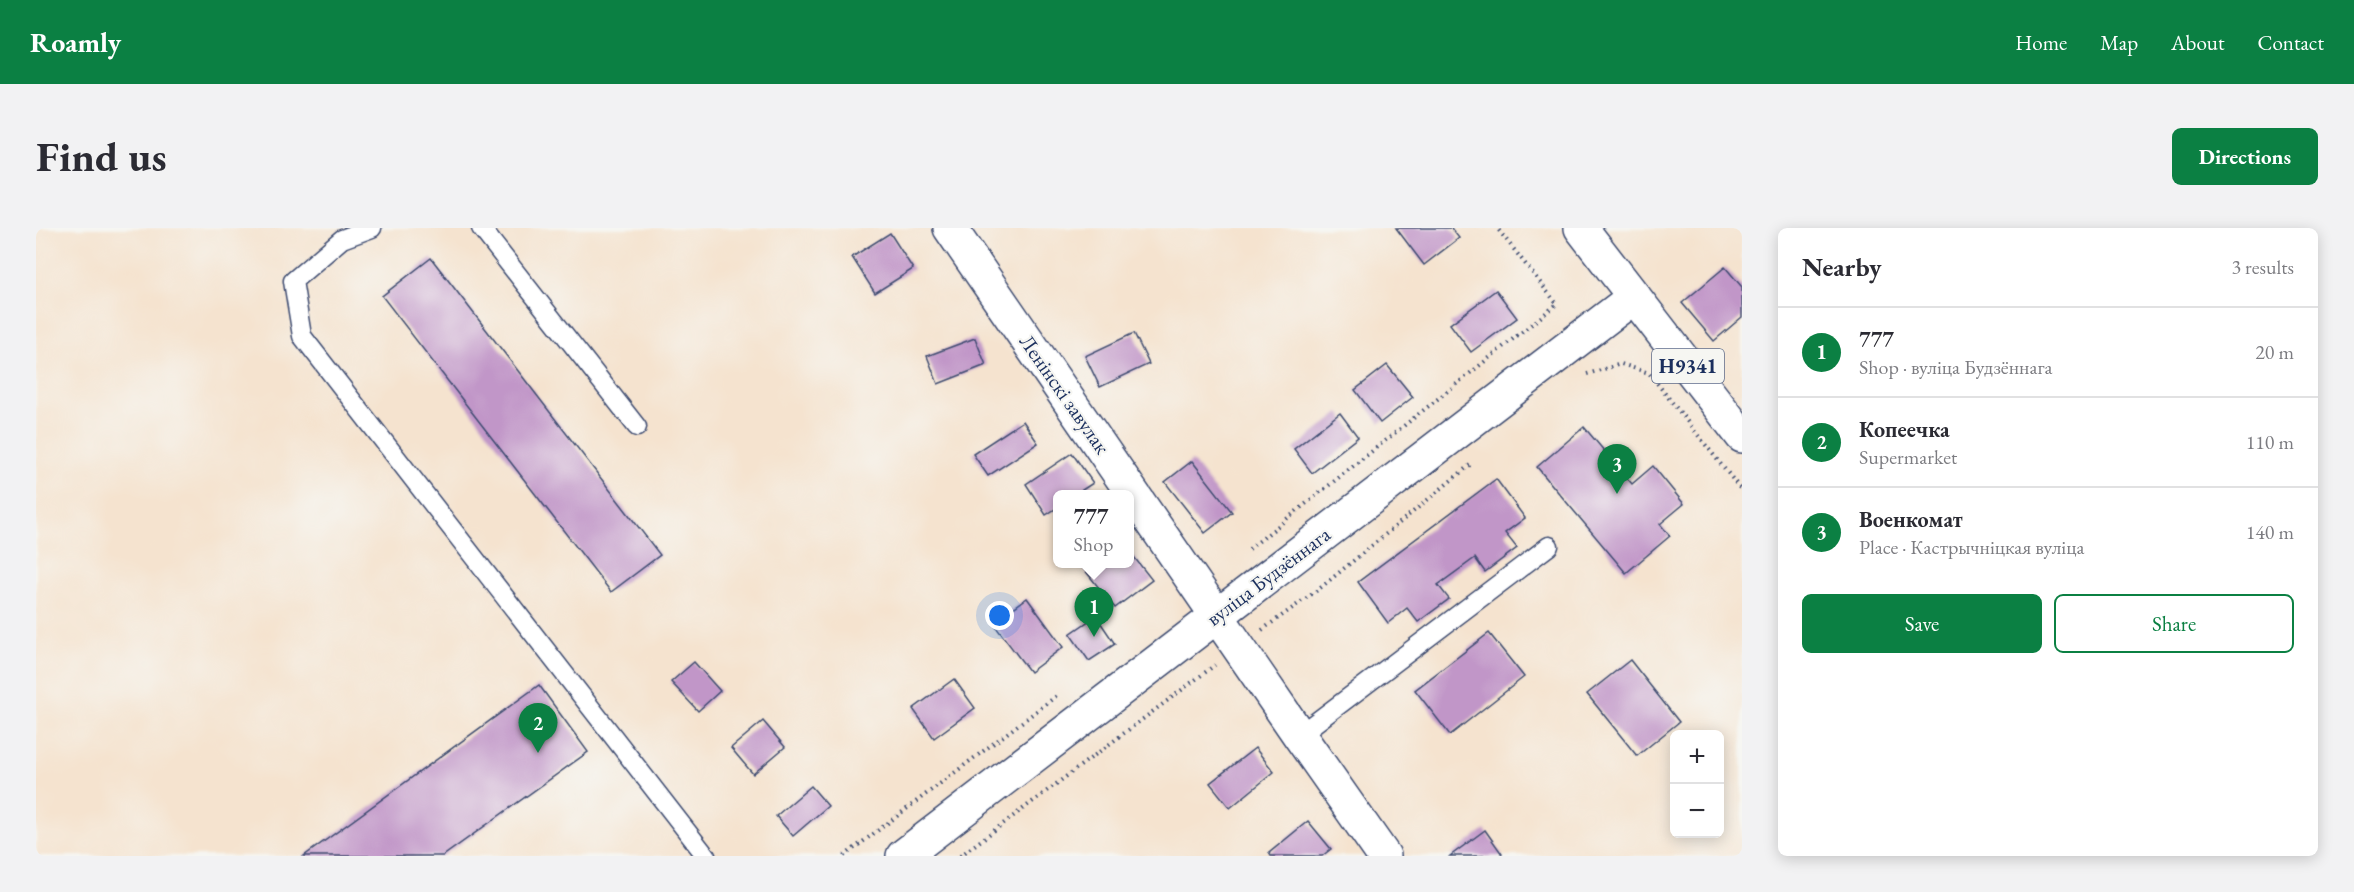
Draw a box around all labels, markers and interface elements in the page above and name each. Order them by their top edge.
text: Roamly [30,24,121,60]
text: Home [2015,29,2067,56]
text: Map [2100,29,2138,56]
text: About [2171,29,2224,56]
text: Contact [2257,29,2324,56]
button: Directions [2172,128,2318,185]
text: Find us [36,129,167,184]
text: Nearby [1802,250,1882,284]
text: 3 results [2231,254,2294,280]
text: 777 [1859,325,1894,354]
street label: Ленінскі завулак [1014,329,1116,459]
text: 1 [1816,339,1827,365]
text: 20 m [2255,339,2294,365]
road number: Н9341 [1652,349,1724,383]
text: Shop · вуліца Будзённага [1859,354,2053,380]
text: Копеечка [1859,415,1950,444]
text: 2 [1816,429,1827,455]
text: 110 m [2246,429,2294,455]
pin: 3 [1598,444,1636,494]
text: Supermarket [1859,444,1957,470]
popup [1053,490,1134,568]
text: 777 [1074,502,1108,531]
text: Военкомат [1859,505,1963,534]
text: 3 [1816,519,1827,545]
text: 140 m [2246,519,2294,545]
street label: вуліца Будзённага [1200,520,1336,632]
text: Shop [1074,531,1113,557]
text: Place · Кастрычніцкая вуліца [1859,534,2084,560]
pin: 1 [1074,588,1114,637]
button: Save [1802,594,2042,653]
button: Share [2054,594,2294,653]
your location [985,601,1014,630]
pin: 2 [518,704,558,753]
map controls [1670,730,1724,838]
button: + [1670,730,1724,784]
button: − [1670,784,1724,838]

